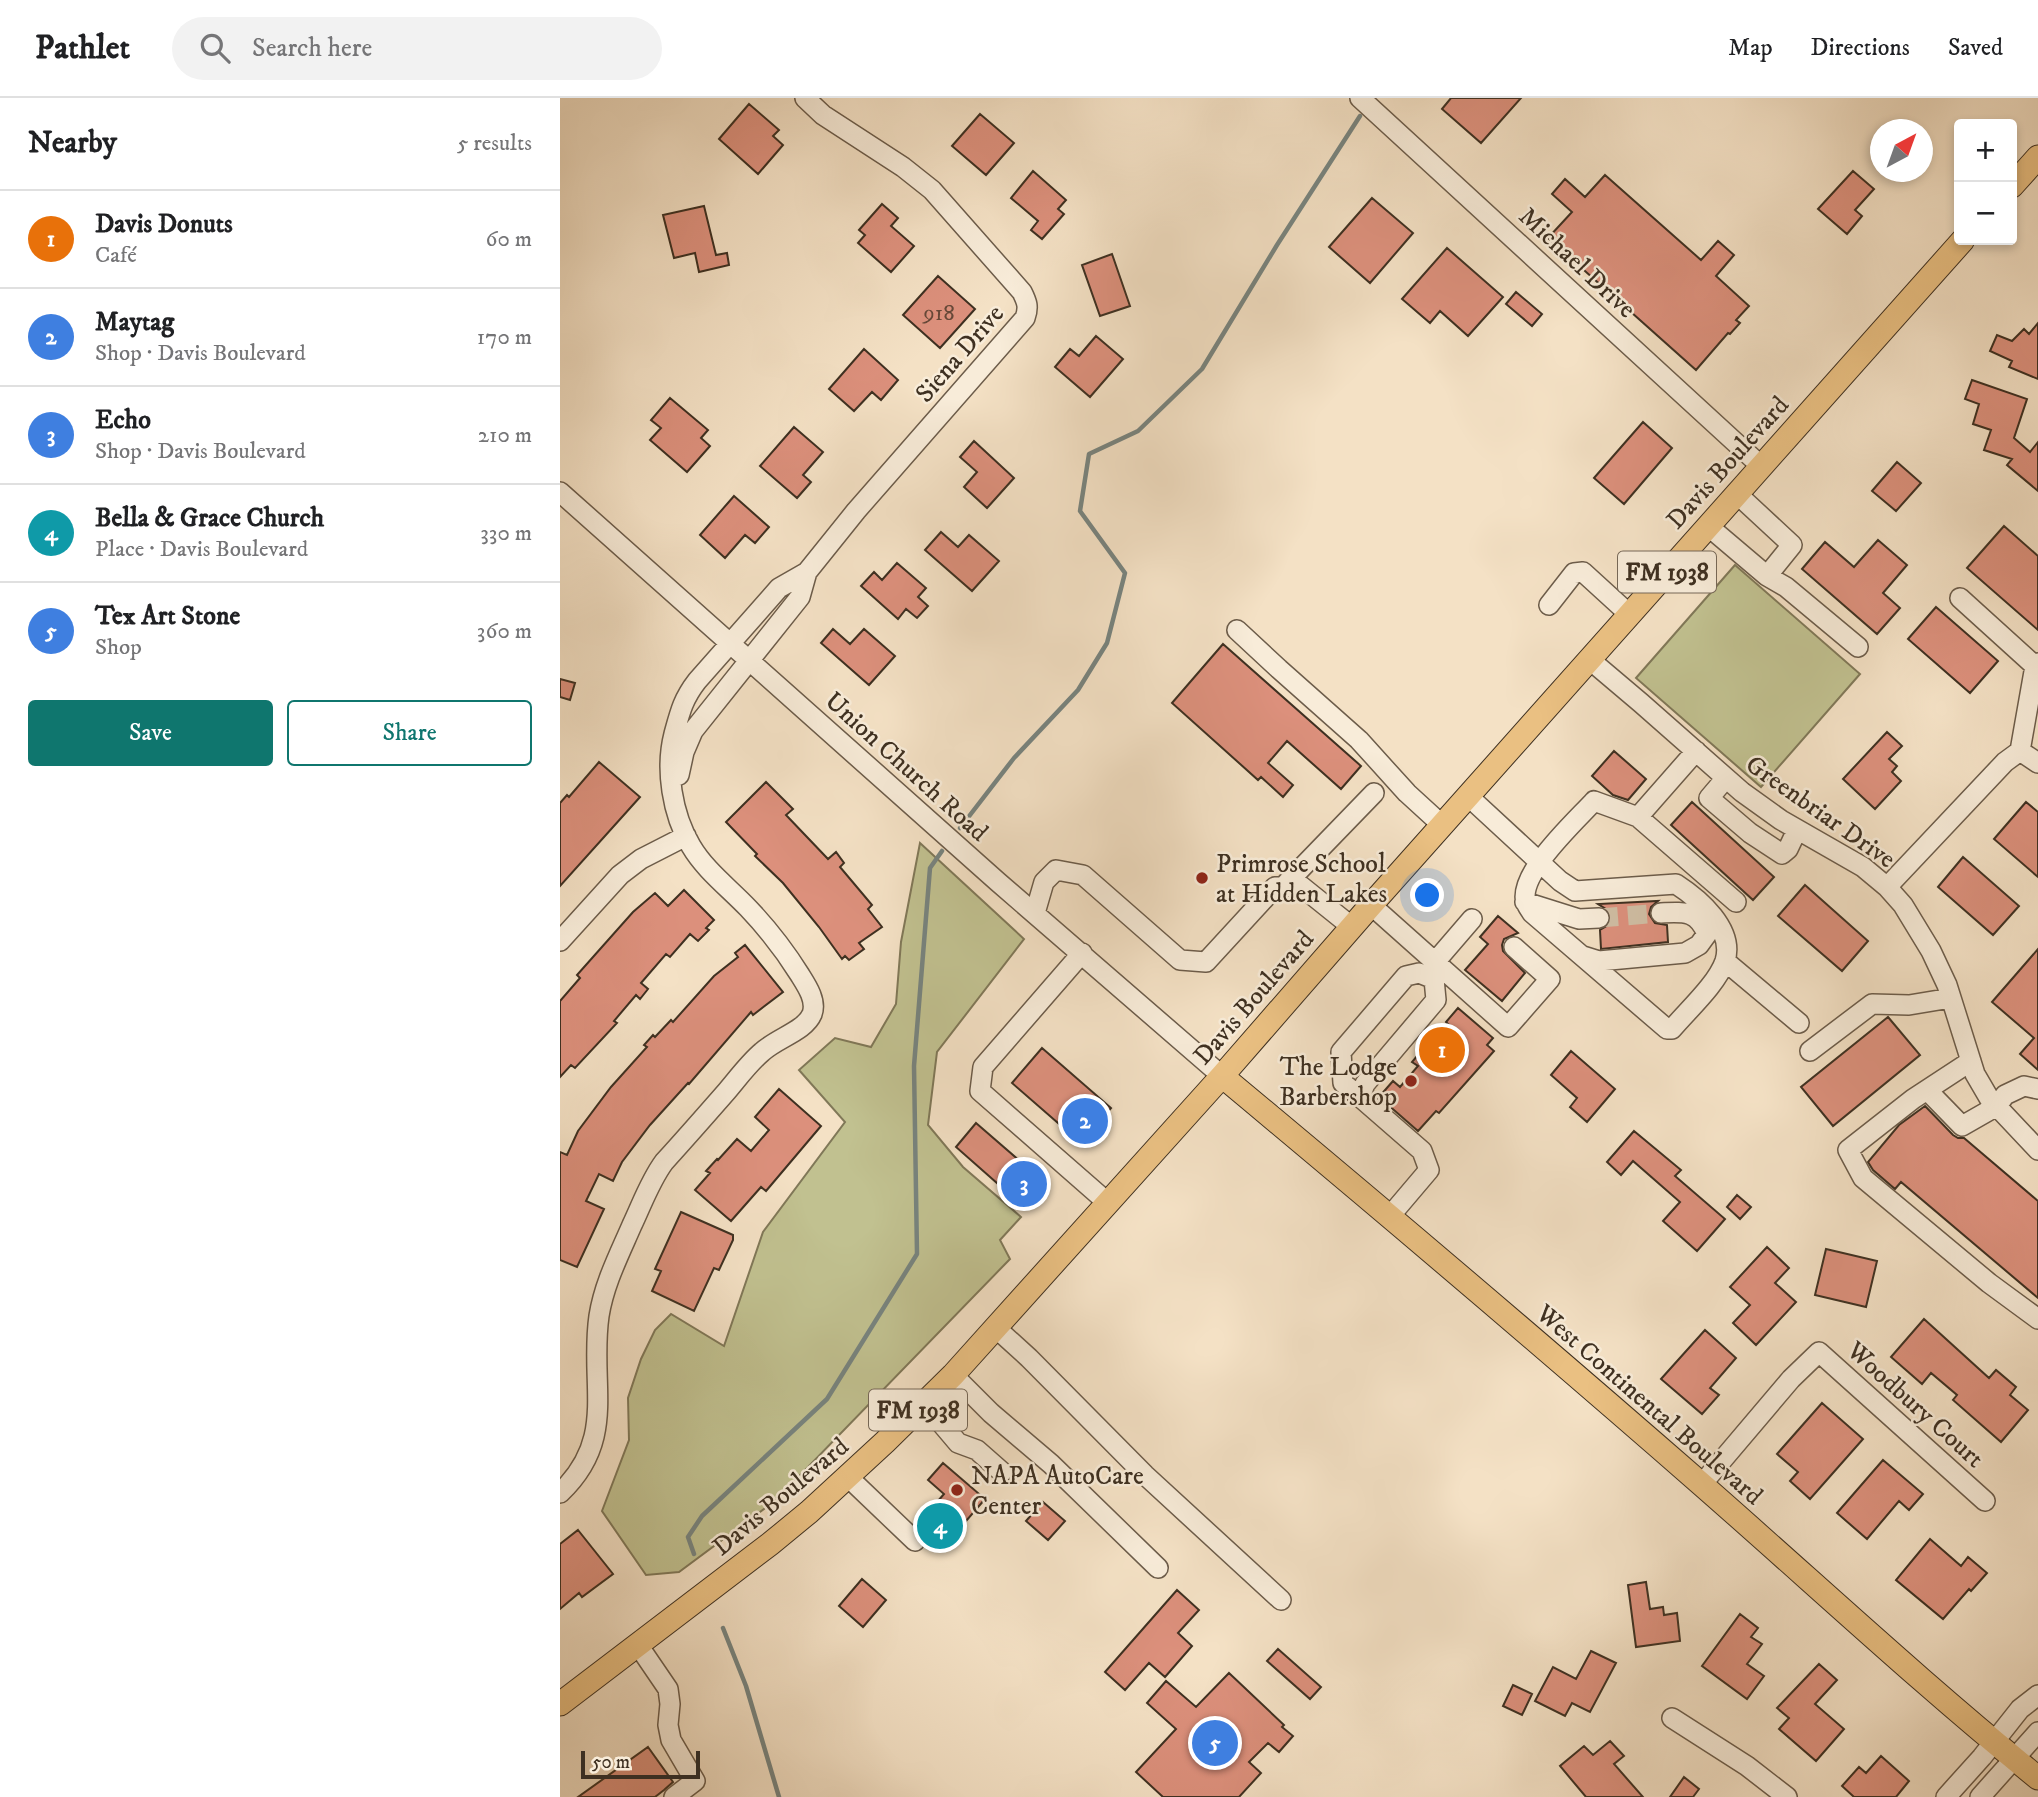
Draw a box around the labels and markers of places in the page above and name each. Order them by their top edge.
place label: Primrose School at Hidden Lakes [1216,848,1387,911]
marker: Primrose School at Hidden Lakes [1194,870,1210,886]
pin: 1 [1419,1024,1465,1076]
place label: The Lodge Barbershop [1279,1051,1397,1114]
marker: The Lodge Barbershop [1403,1073,1419,1089]
pin: 2 [1062,1095,1108,1147]
pin: 3 [1001,1158,1047,1210]
place label: NAPA AutoCare Center [971,1460,1144,1523]
marker: NAPA AutoCare Center [949,1482,965,1498]
pin: 4 [917,1500,963,1552]
pin: 5 [1192,1717,1238,1769]

